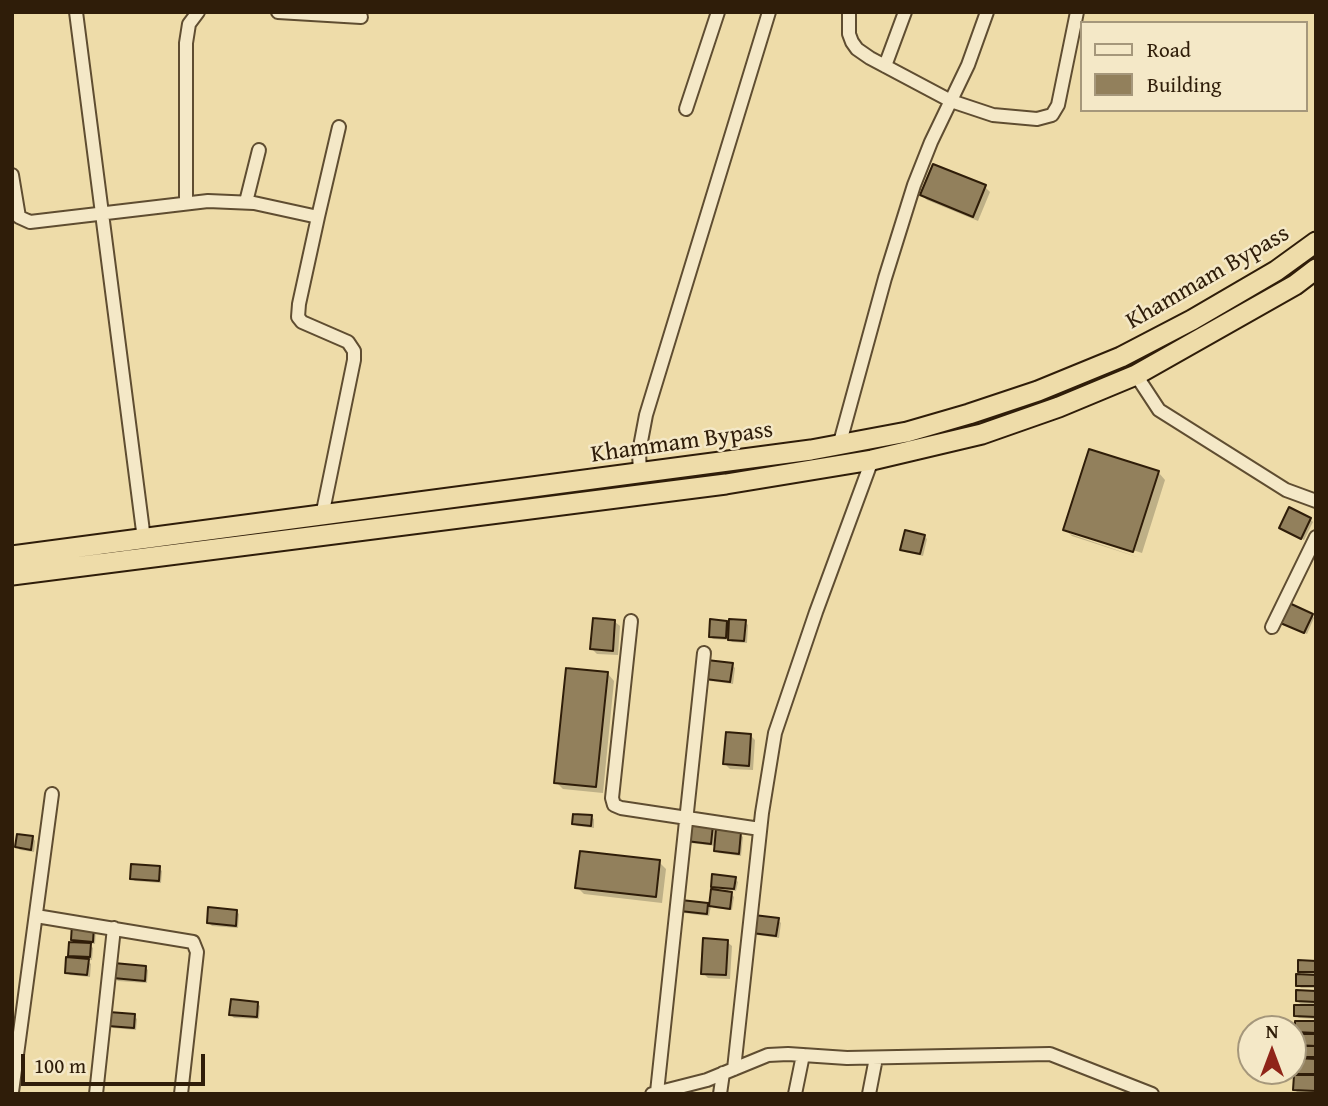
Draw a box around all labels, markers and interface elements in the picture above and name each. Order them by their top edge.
legend [1080,21,1307,112]
text: Road [1147,34,1191,65]
text: Building [1147,69,1221,100]
street label: Khammam Bypass [1121,220,1295,336]
street label: Khammam Bypass [589,416,775,470]
north arrow [1237,1015,1307,1085]
text: N [1266,1017,1278,1045]
scale bar [24,1040,208,1084]
text: 100 m [34,1050,86,1081]

